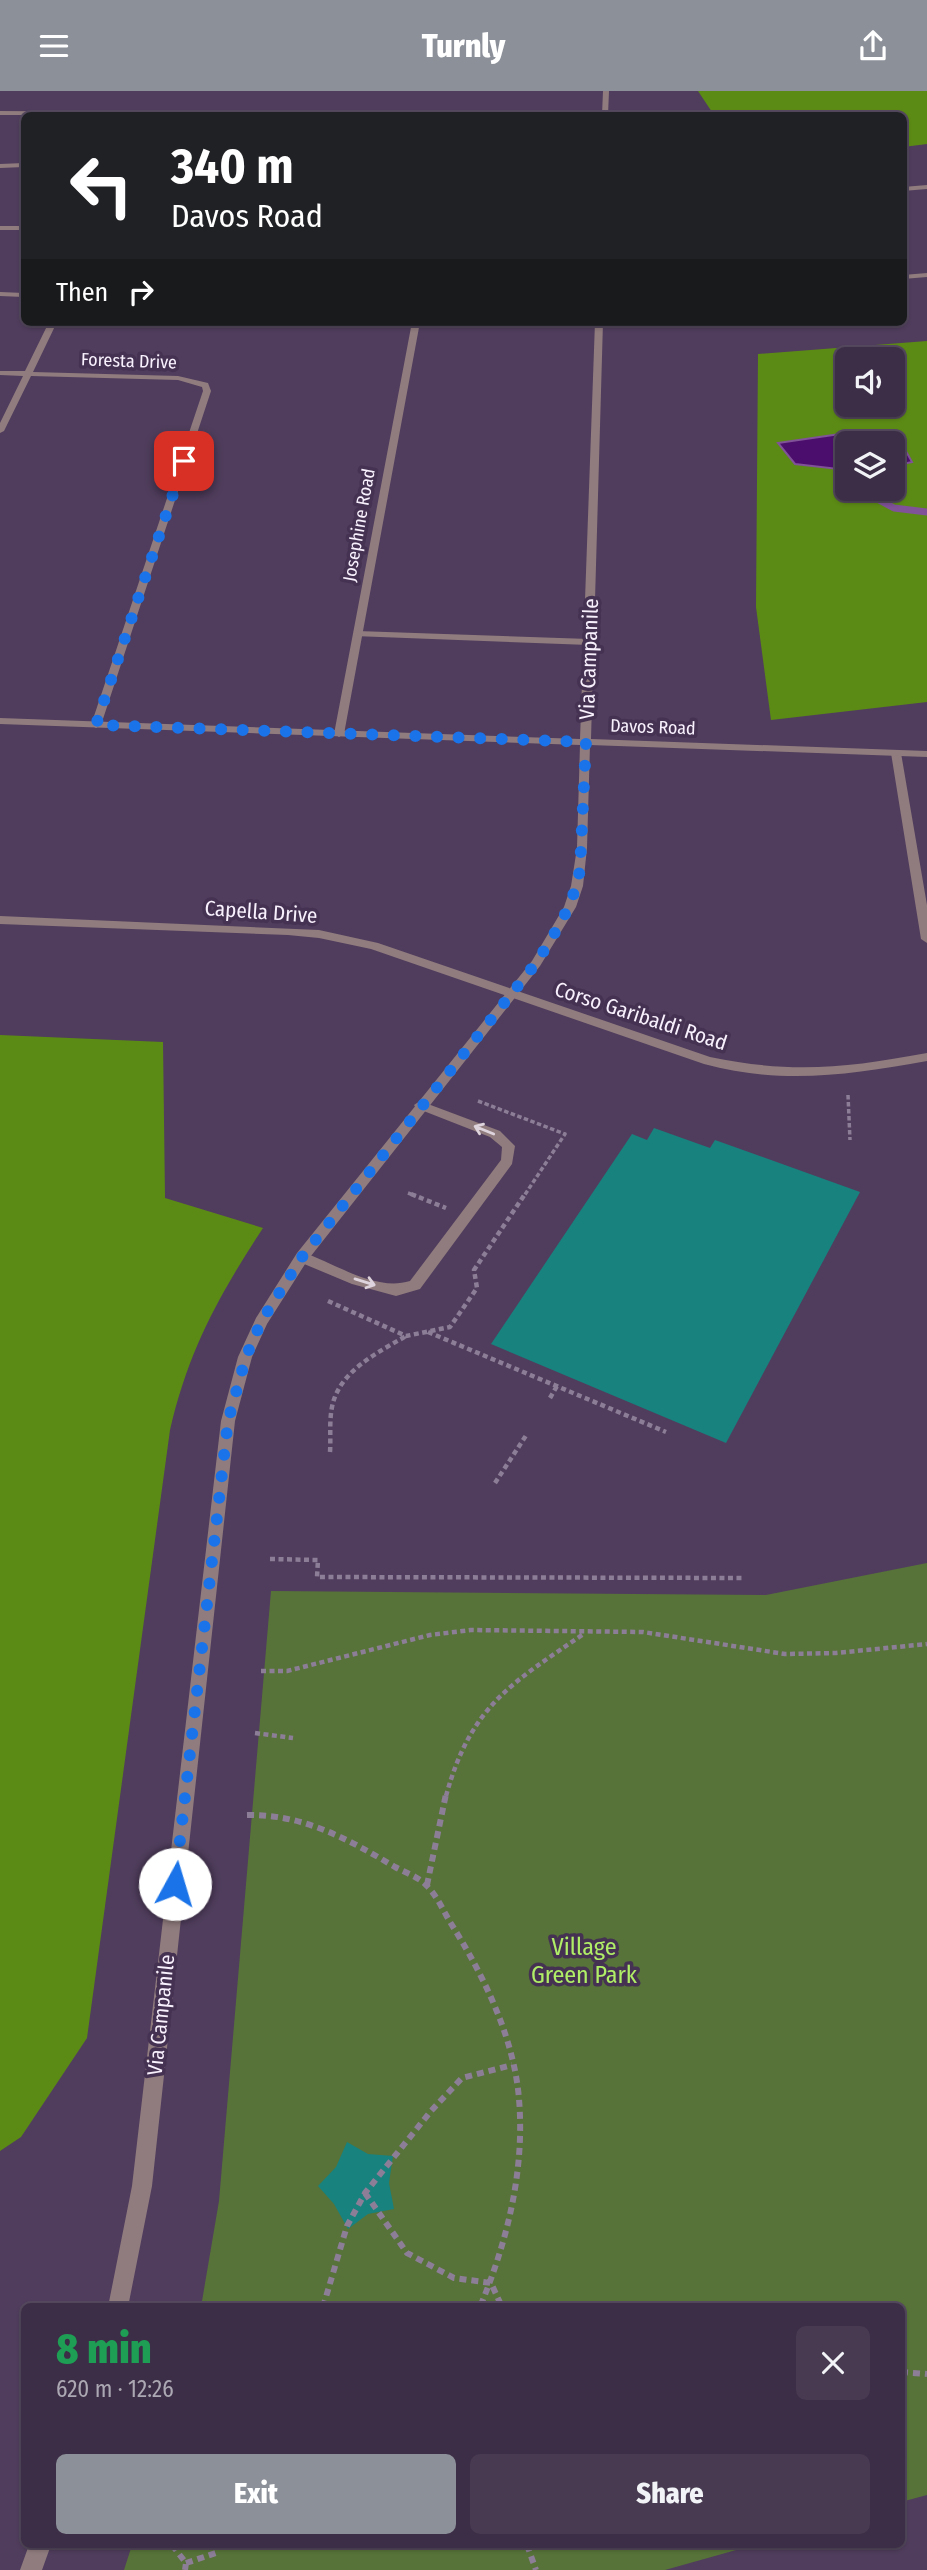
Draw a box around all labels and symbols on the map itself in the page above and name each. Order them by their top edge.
street label: Foresta Drive [81,348,177,374]
pin [154,431,214,491]
street label: Josephine Road [338,467,380,583]
street label: Via Campanile [574,598,604,720]
street label: Davos Road [610,715,696,739]
street label: Capella Drive [204,895,318,929]
street label: Corso Garibaldi Road [552,976,730,1056]
one-way arrow [474,1123,496,1136]
one-way arrow [354,1276,376,1289]
position arrow [138,1847,212,1921]
park label: Village Green Park [531,1933,638,1989]
street label: Via Campanile [142,1953,180,2077]

